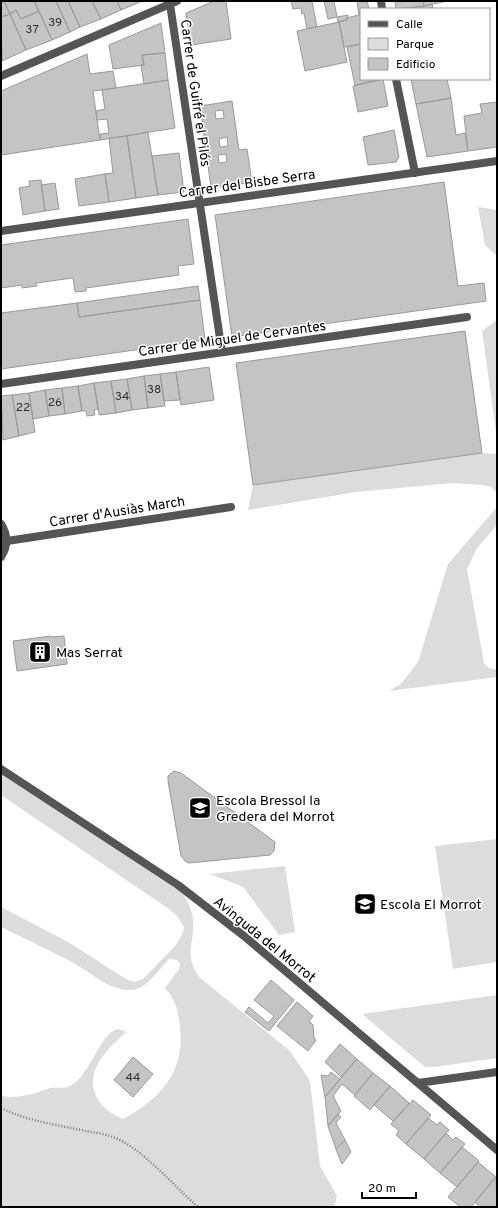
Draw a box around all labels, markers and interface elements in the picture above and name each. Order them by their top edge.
legend [360,8,490,80]
house number: 39 [48,15,62,31]
text: Calle [396,17,423,33]
street label: Carrer de Guifré el Pilós [176,18,213,168]
house number: 37 [25,22,39,38]
text: Parque [396,37,434,53]
text: Edificio [396,57,436,73]
street label: Carrer del Bisbe Serra [178,166,317,202]
street label: Carrer de Miguel de Cervantes [137,318,327,361]
house number: 38 [147,382,161,398]
house number: 34 [115,389,129,405]
house number: 26 [48,395,62,411]
house number: 22 [16,400,30,416]
street label: Carrer d'Ausiàs March [48,493,186,532]
building icon: Mas Serrat [27,639,53,665]
place label: Mas Serrat [56,645,123,662]
place label: Escola Bressol la Gredera del Morrot [216,793,335,826]
school or university icon: Escola Bressol la Gredera del Morrot [187,795,213,821]
school or university icon: Escola El Morrot [352,891,378,917]
street label: Avinguda del Morrot [209,894,319,987]
place label: Escola El Morrot [380,897,482,914]
house number: 44 [126,1070,140,1086]
scale bar [362,1174,416,1200]
text: 20 m [368,1181,396,1197]

